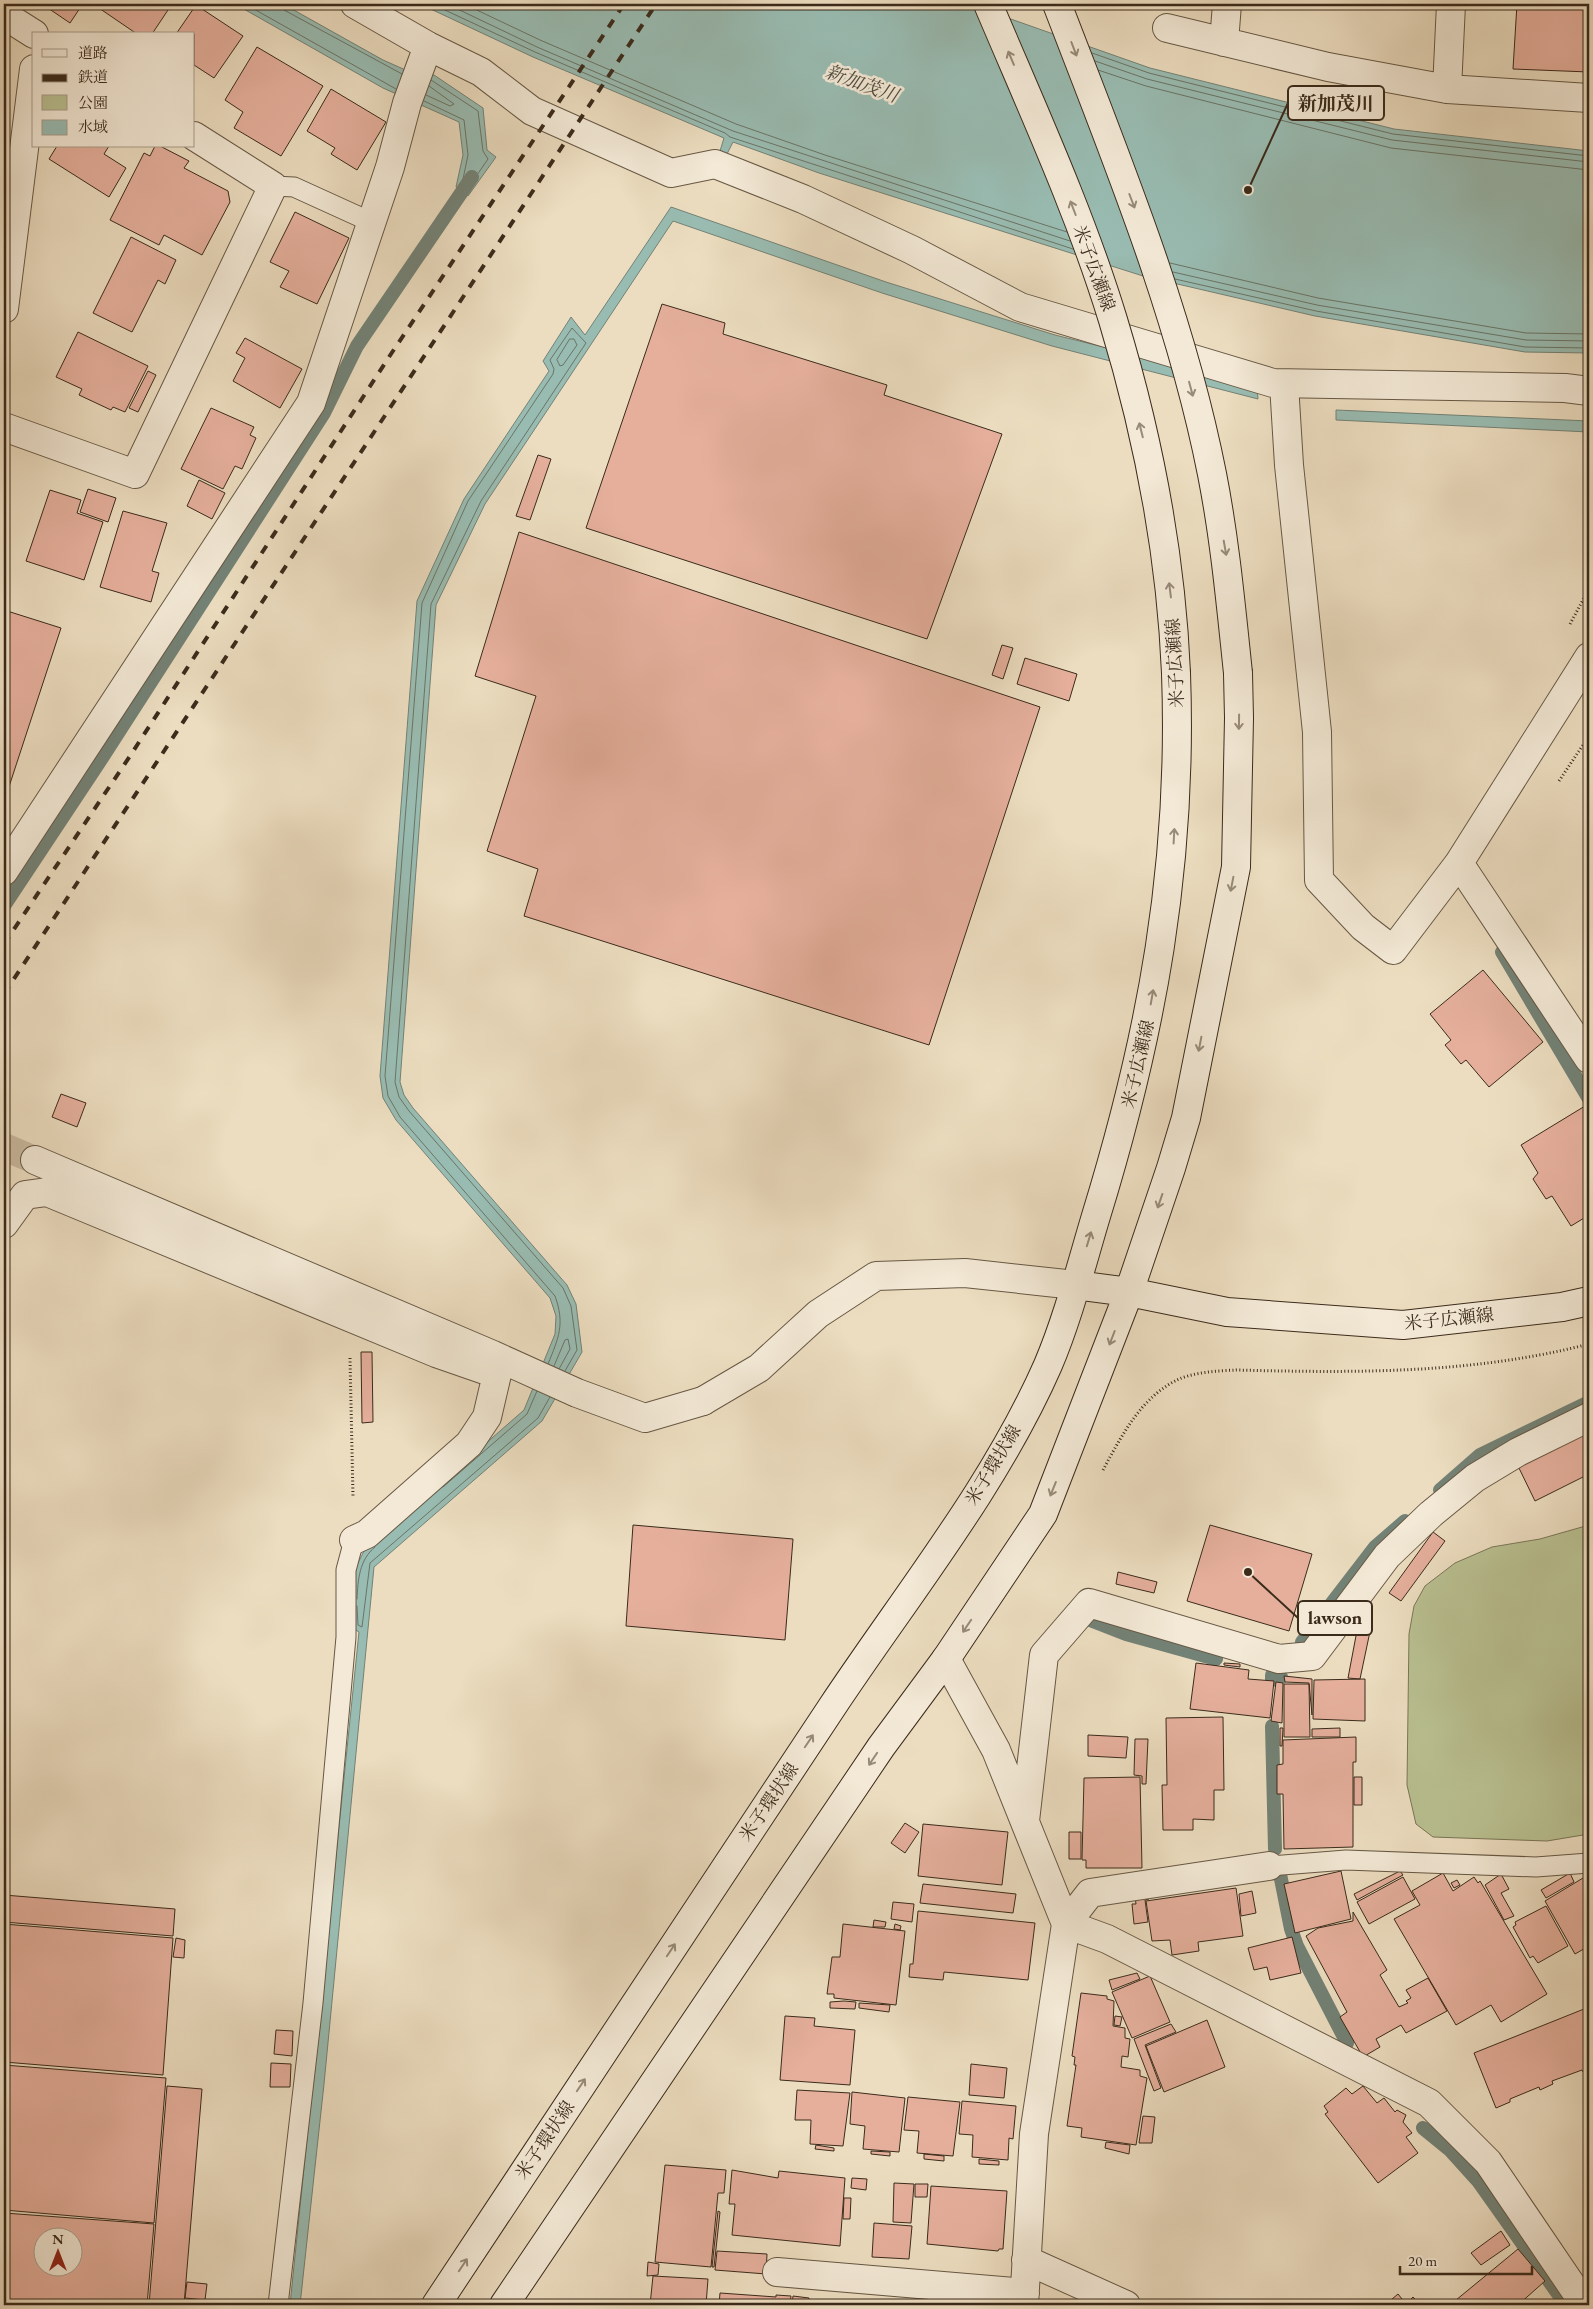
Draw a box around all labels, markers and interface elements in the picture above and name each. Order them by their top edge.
legend [32,32,195,148]
one-way arrow [1070,41,1079,56]
text: 道路 [78,43,108,62]
one-way arrow [1006,51,1016,66]
water label: 新加茂川 [822,59,904,109]
text: 鉄道 [78,67,108,86]
callout: 新加茂川 [1288,86,1384,120]
text: 新加茂川 [1298,91,1374,116]
text: 公園 [78,93,108,112]
text: 水域 [78,117,108,136]
one-way arrow [1128,193,1137,208]
one-way arrow [1067,201,1076,216]
street label: 米子広瀬線 [1068,222,1121,314]
one-way arrow [1187,381,1197,397]
one-way arrow [1136,423,1145,439]
one-way arrow [1220,540,1230,556]
one-way arrow [1165,582,1175,598]
street label: 米子広瀬線 [1161,617,1188,709]
one-way arrow [1234,714,1244,730]
one-way arrow [1169,828,1178,844]
one-way arrow [1227,876,1236,892]
one-way arrow [1148,989,1158,1005]
street label: 米子広瀬線 [1116,1017,1159,1110]
one-way arrow [1195,1035,1205,1051]
one-way arrow [1155,1192,1164,1208]
one-way arrow [1085,1231,1095,1247]
street label: 米子広瀬線 [1403,1302,1495,1335]
one-way arrow [1107,1329,1116,1345]
street label: 米子環状線 [960,1420,1026,1509]
one-way arrow [1048,1481,1057,1496]
callout: lawson [1298,1601,1372,1635]
text: lawson [1308,1605,1363,1630]
one-way arrow [962,1619,972,1633]
one-way arrow [804,1735,814,1749]
one-way arrow [868,1751,878,1765]
street label: 米子環状線 [734,1758,803,1845]
one-way arrow [666,1943,676,1957]
one-way arrow [576,2079,586,2093]
street label: 米子環状線 [510,2096,579,2183]
north arrow [32,2226,82,2276]
text: N [52,2230,64,2248]
scale bar [1400,2244,1533,2276]
text: 20 m [1408,2251,1437,2270]
one-way arrow [458,2258,468,2272]

